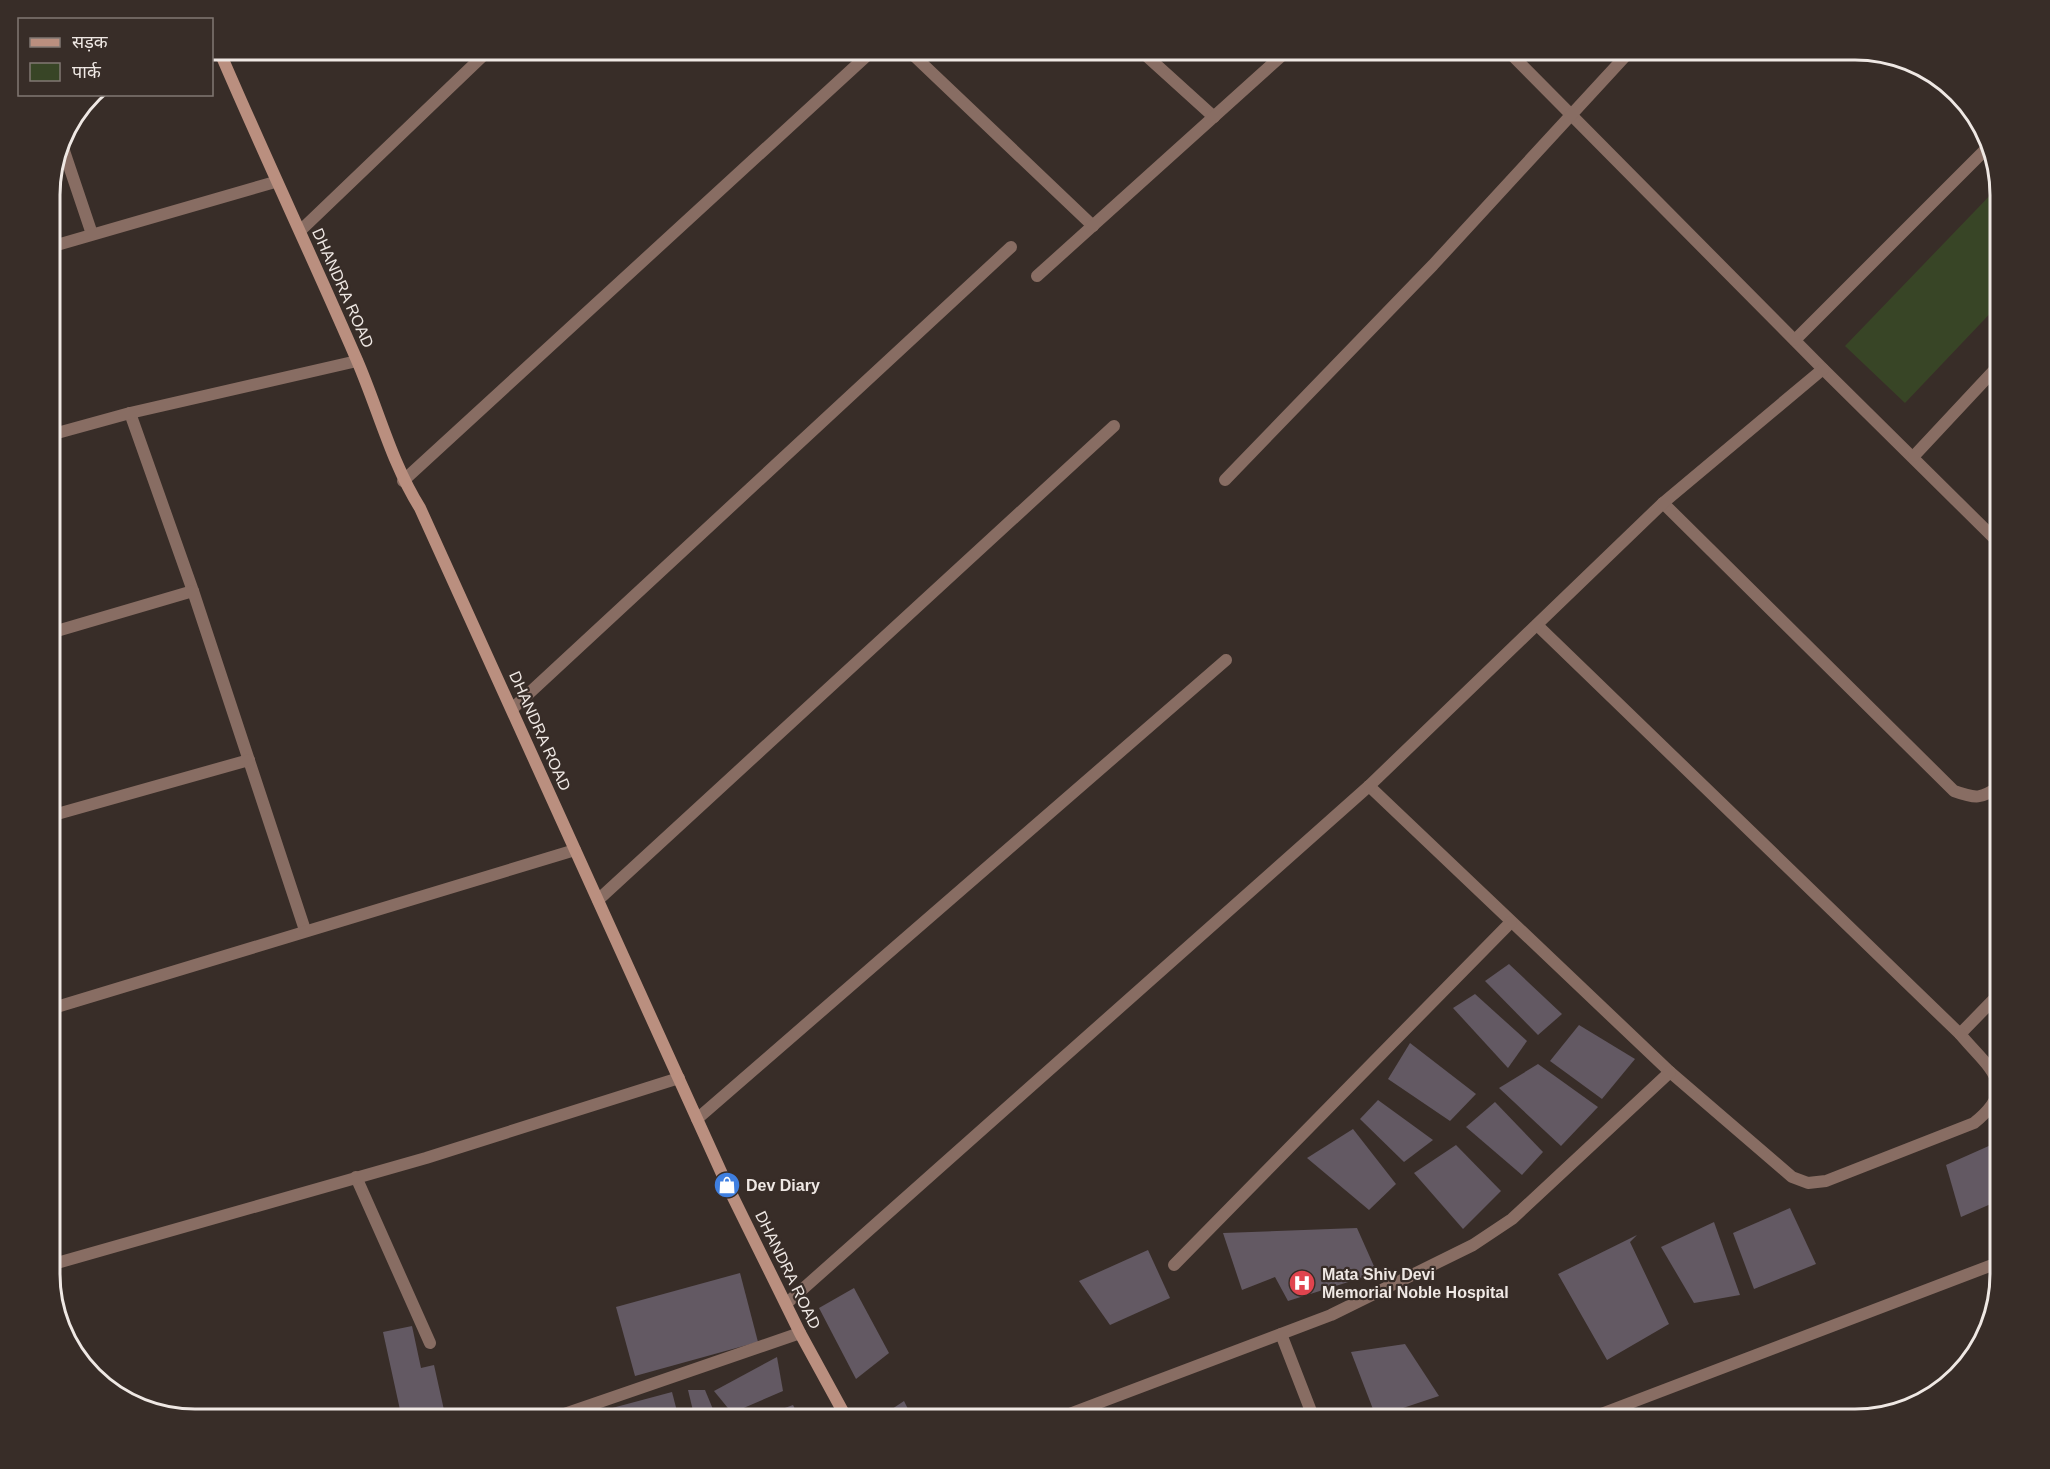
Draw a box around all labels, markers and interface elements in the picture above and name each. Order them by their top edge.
legend [18,18,213,96]
text: सड़क [72,32,109,52]
text: पार्क [72,61,102,82]
street label: DHANDRA ROAD [309,226,377,350]
street label: DHANDRA ROAD [506,669,574,793]
shop icon: Dev Diary [712,1170,742,1200]
place label: Dev Diary [746,1177,820,1194]
street label: DHANDRA ROAD [752,1208,824,1332]
place label: Mata Shiv Devi Memorial Noble Hospital [1322,1266,1509,1301]
hospital icon: Mata Shiv Devi Memorial Noble Hospital [1287,1268,1317,1298]

